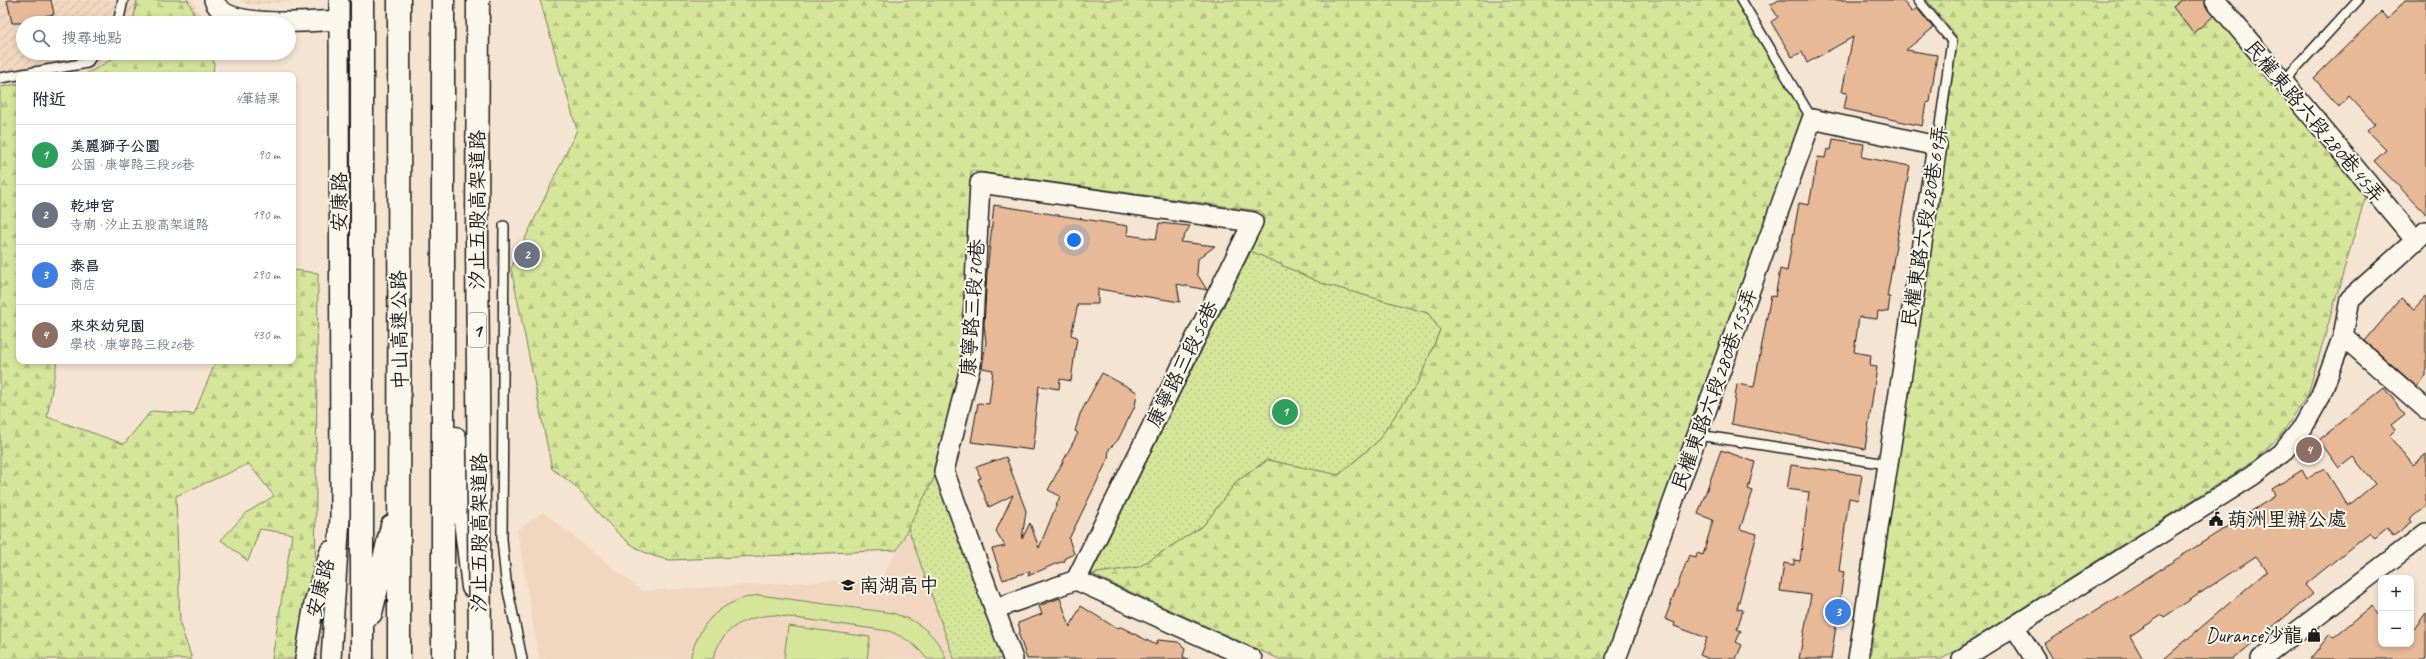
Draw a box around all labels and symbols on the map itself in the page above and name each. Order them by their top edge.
street label: 民權東路六段280巷45弄 [2239,35,2390,208]
street label: 民權東路六段280巷69弄 [1896,123,1953,329]
street label: 汐止五股高架道路 [465,129,490,290]
street label: 安康路 [327,171,352,232]
your location [1064,230,1084,250]
street label: 康寧路三段70巷 [955,237,990,378]
pin: 2 [514,240,540,270]
street label: 中山高速公路 [386,269,413,390]
street label: 民權東路六段280巷155弄 [1666,284,1763,494]
street label: 康寧路三段56巷 [1141,296,1224,432]
road number: 1 [468,313,486,347]
pin: 1 [1272,397,1298,427]
pin: 4 [2296,435,2322,465]
street label: 汐止五股高架道路 [467,452,492,613]
place label: 葫洲里辦公處 [2227,507,2347,532]
public building icon: 葫洲里辦公處 [2208,511,2224,527]
street label: 安康路 [301,555,340,620]
place label: 南湖高中 [859,573,939,598]
school or university icon: 南湖高中 [840,577,856,593]
pin: 3 [1825,597,1851,627]
place label: Durance沙龍 [2206,623,2303,648]
shop icon: Durance沙龍 [2306,627,2322,643]

